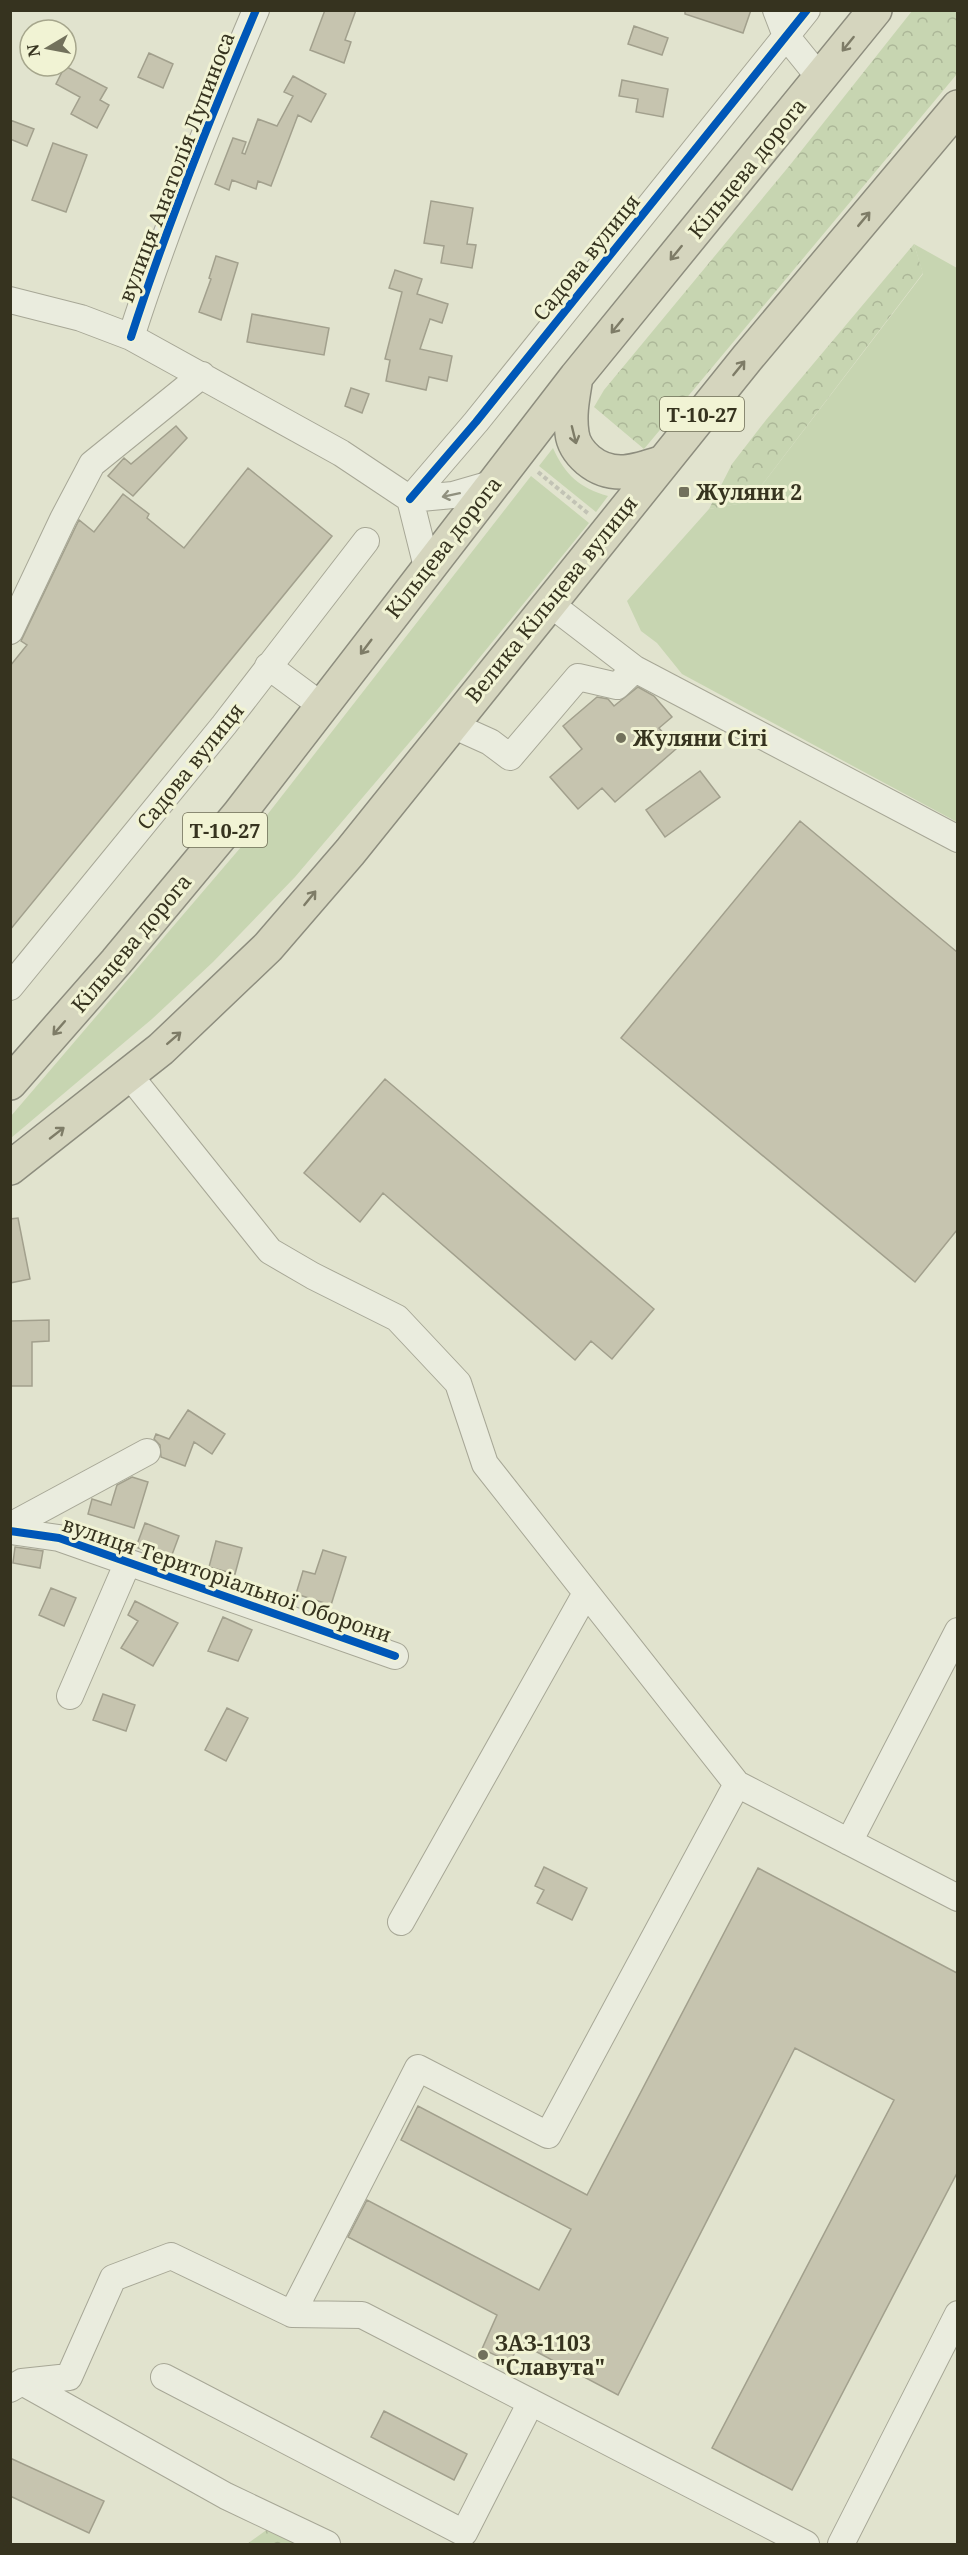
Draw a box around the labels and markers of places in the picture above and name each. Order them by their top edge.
place label: Жуляни 2 [696,478,802,506]
marker: Жуляни 2 [677,485,691,499]
place label: Жуляни Сіті [633,724,768,752]
marker: Жуляни Сіті [614,731,628,745]
place label: ЗАЗ-1103 "Славута" [495,2329,605,2381]
marker: ЗАЗ-1103 "Славута" [476,2348,490,2362]

